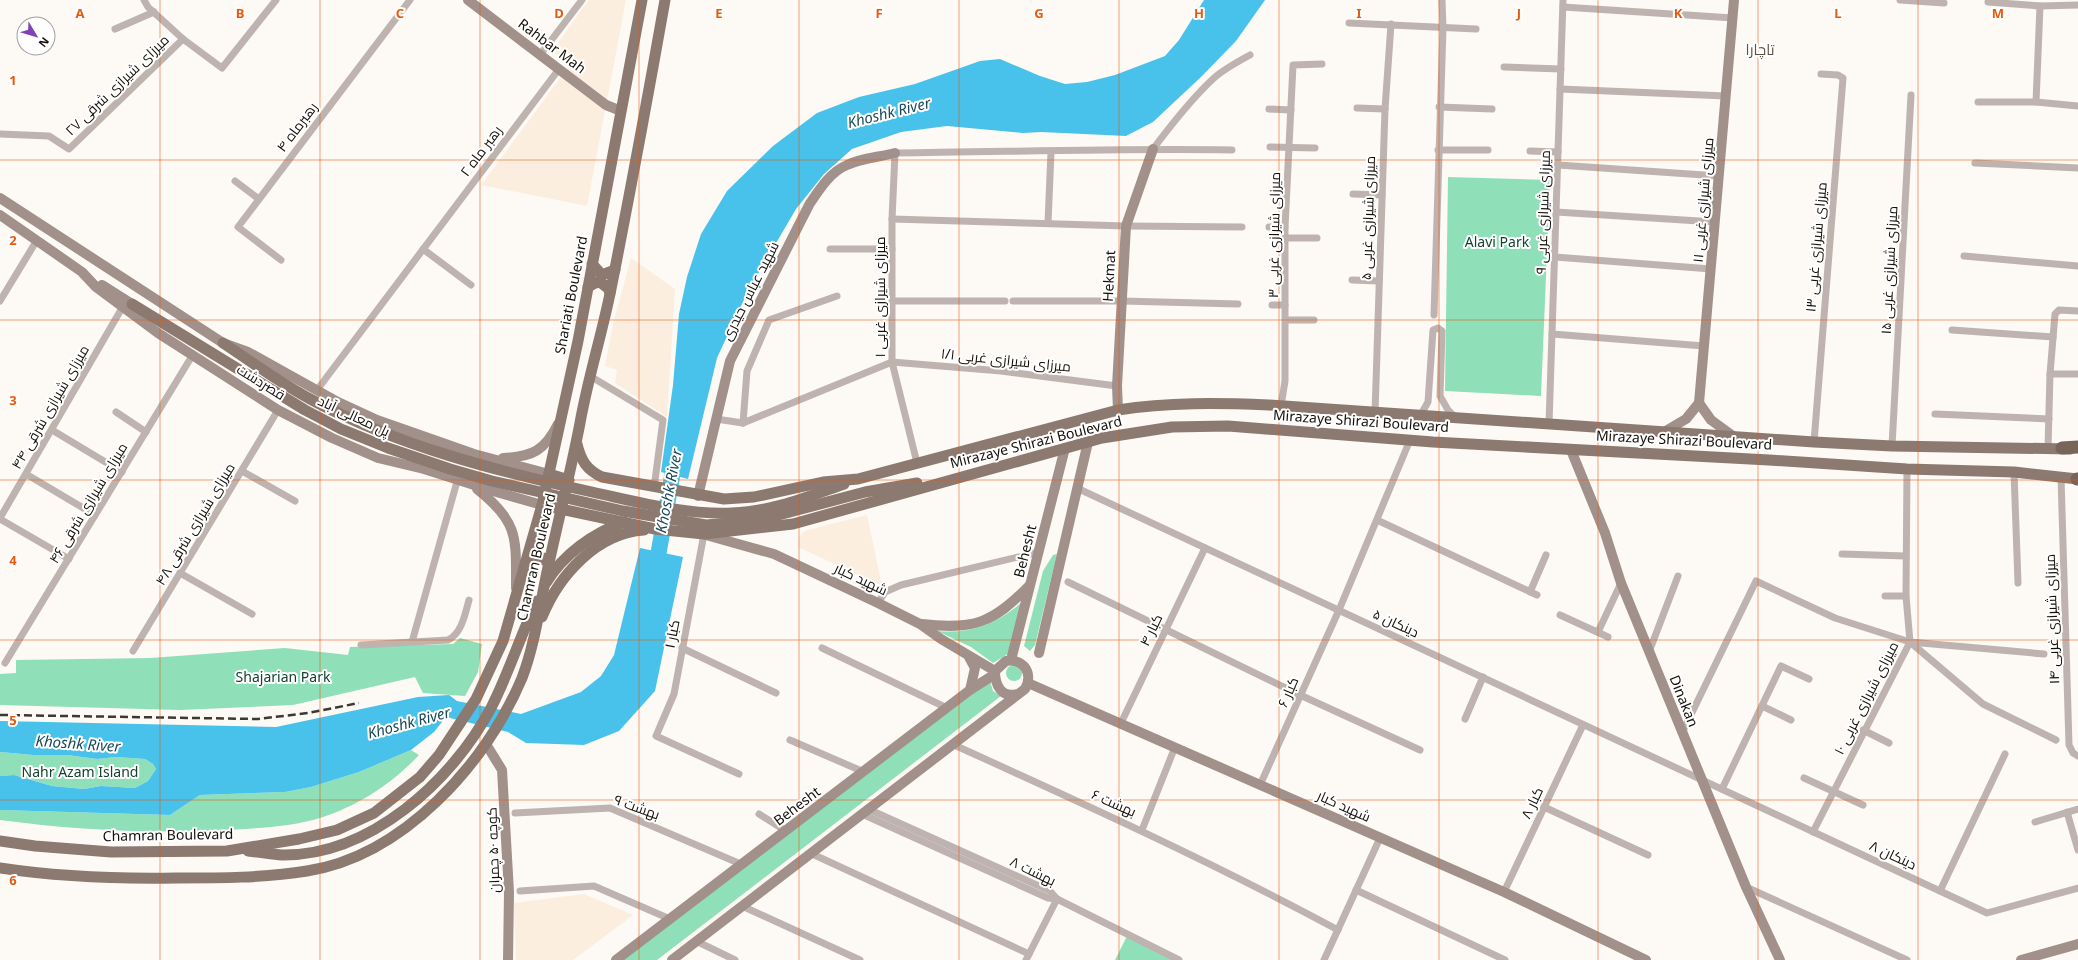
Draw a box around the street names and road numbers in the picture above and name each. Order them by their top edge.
street label: Rahbar Mah [515,14,590,77]
street label: ۲۷ میرزای شیرازی شرقی [60,30,173,139]
street label: ۴ رهبرماه [272,98,321,155]
street label: ۲ رهبر ماه [455,121,506,180]
street label: میرزای شیرازی غربی ۱۱ [1688,137,1717,263]
street label: میرزای شیرازی غربی ۹ [1531,150,1554,274]
street label: ۵ میرزای شیرازی غربی [1356,156,1379,280]
street label: ۳ میرزای شیرازی غربی [1263,172,1284,298]
street label: ۱۳ میرزای شیرازی غربی [1800,181,1831,313]
street label: ۱۵ میرزای شیرازی غربی [1876,205,1901,335]
street label: Shariati Boulevard [550,234,591,356]
street label: ۱ میرزای شیرازی غربی [870,236,889,358]
street label: شهید عباس حیدری [716,238,783,344]
street label: Hekmat [1098,250,1119,302]
street label: ۴۴ میرزای شیرازی شرقی [6,341,93,472]
street label: ۱/۱ میرزای شیرازی غربی [940,343,1072,376]
street label: قصردشت [233,359,289,404]
street label: پل معالی آباد [315,391,394,442]
street label: Mirazaye Shirazi Boulevard [1272,405,1450,436]
street label: Mirazaye Shirazi Boulevard [948,411,1124,472]
street label: Mirazaye Shirazi Boulevard [1595,425,1773,454]
street label: ۴۶ میرزای شیرازی شرقی [44,439,131,567]
street label: ۴۸ میرزای شیرازی شرقی [150,459,239,589]
street label: Chamran Boulevard [512,491,559,623]
street label: Behesht [1009,522,1040,579]
street label: ۱۴ میرزای شیرازی غربی [2040,554,2063,684]
street label: شهید کبار [831,558,891,599]
street label: ۵ دینکان [1370,604,1422,641]
street label: ۴ کبار [1135,611,1166,649]
street label: ۱ کبار [659,618,684,650]
street label: ۱۰ میرزای شیرازی غربی [1829,638,1902,758]
street label: Dinakan [1665,672,1703,730]
street label: ۶ کبار [1273,674,1303,710]
street label: Behesht [769,782,824,829]
street label: ۶ بهشت [1089,784,1139,821]
street label: ۸ کبار [1516,784,1547,822]
street label: شهید کبار [1314,785,1374,826]
street label: ۹ بهشت [612,790,663,824]
street label: کوچه ۵۰ چمران [482,807,504,893]
street label: Chamran Boulevard [103,824,233,845]
street label: ۸ دینکان [1867,835,1920,874]
street label: ۸ بهشت [1007,851,1059,890]

